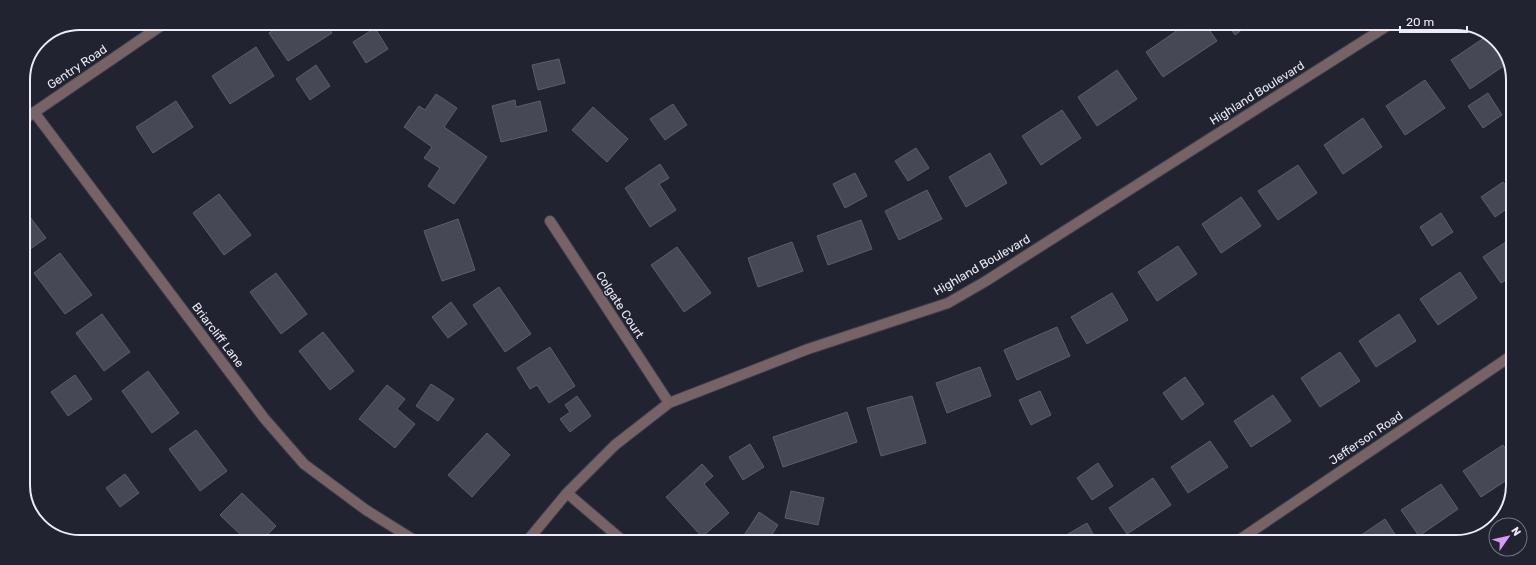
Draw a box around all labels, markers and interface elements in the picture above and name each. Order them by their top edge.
scale bar [1400,8,1467,34]
text: 20 m [1406,15,1434,29]
street label: Gentry Road [44,42,110,92]
street label: Highland Boulevard [1207,58,1307,128]
street label: Highland Boulevard [931,232,1033,298]
street label: Colgate Court [593,269,647,341]
street label: Briarcliff Lane [189,300,247,370]
street label: Jefferson Road [1327,408,1405,468]
north arrow [1488,517,1528,557]
text: N [1508,525,1524,539]

